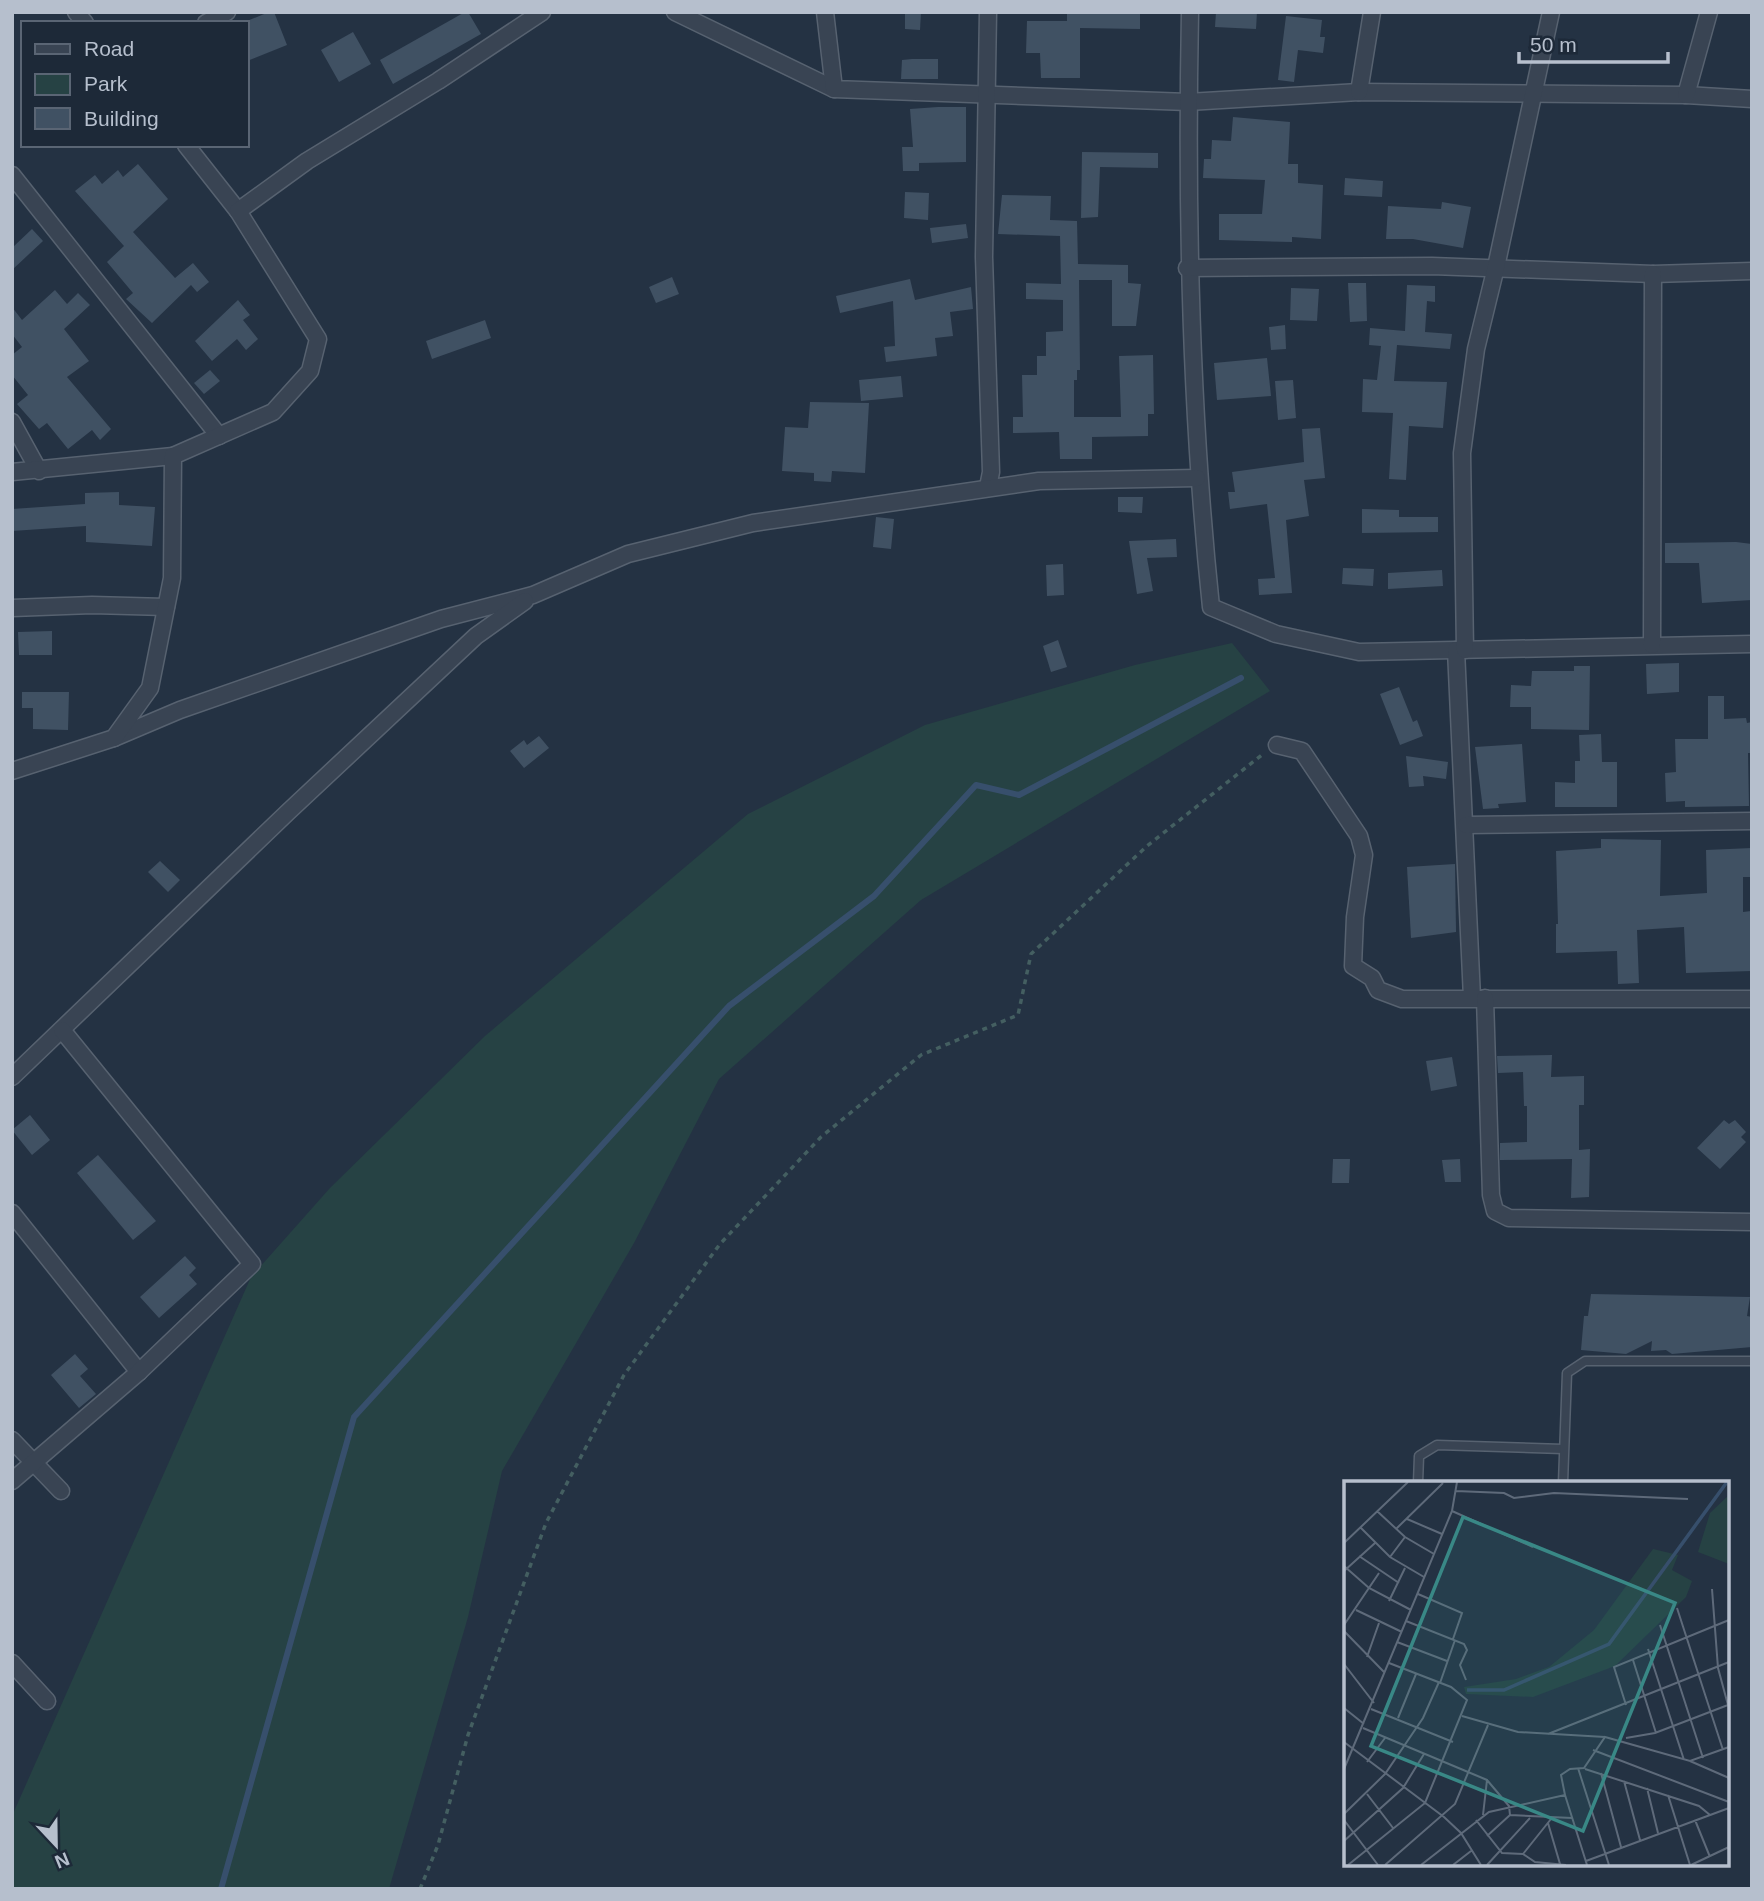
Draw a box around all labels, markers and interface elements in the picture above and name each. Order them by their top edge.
legend [21,21,248,147]
scale bar [1519,21,1668,65]
text: 50 m [1530,33,1577,56]
text: Road [84,37,134,60]
text: Park [84,72,128,95]
text: Building [84,107,159,130]
inset map [1344,1481,1729,1866]
north arrow [21,1810,91,1880]
text: N [52,1848,72,1873]

